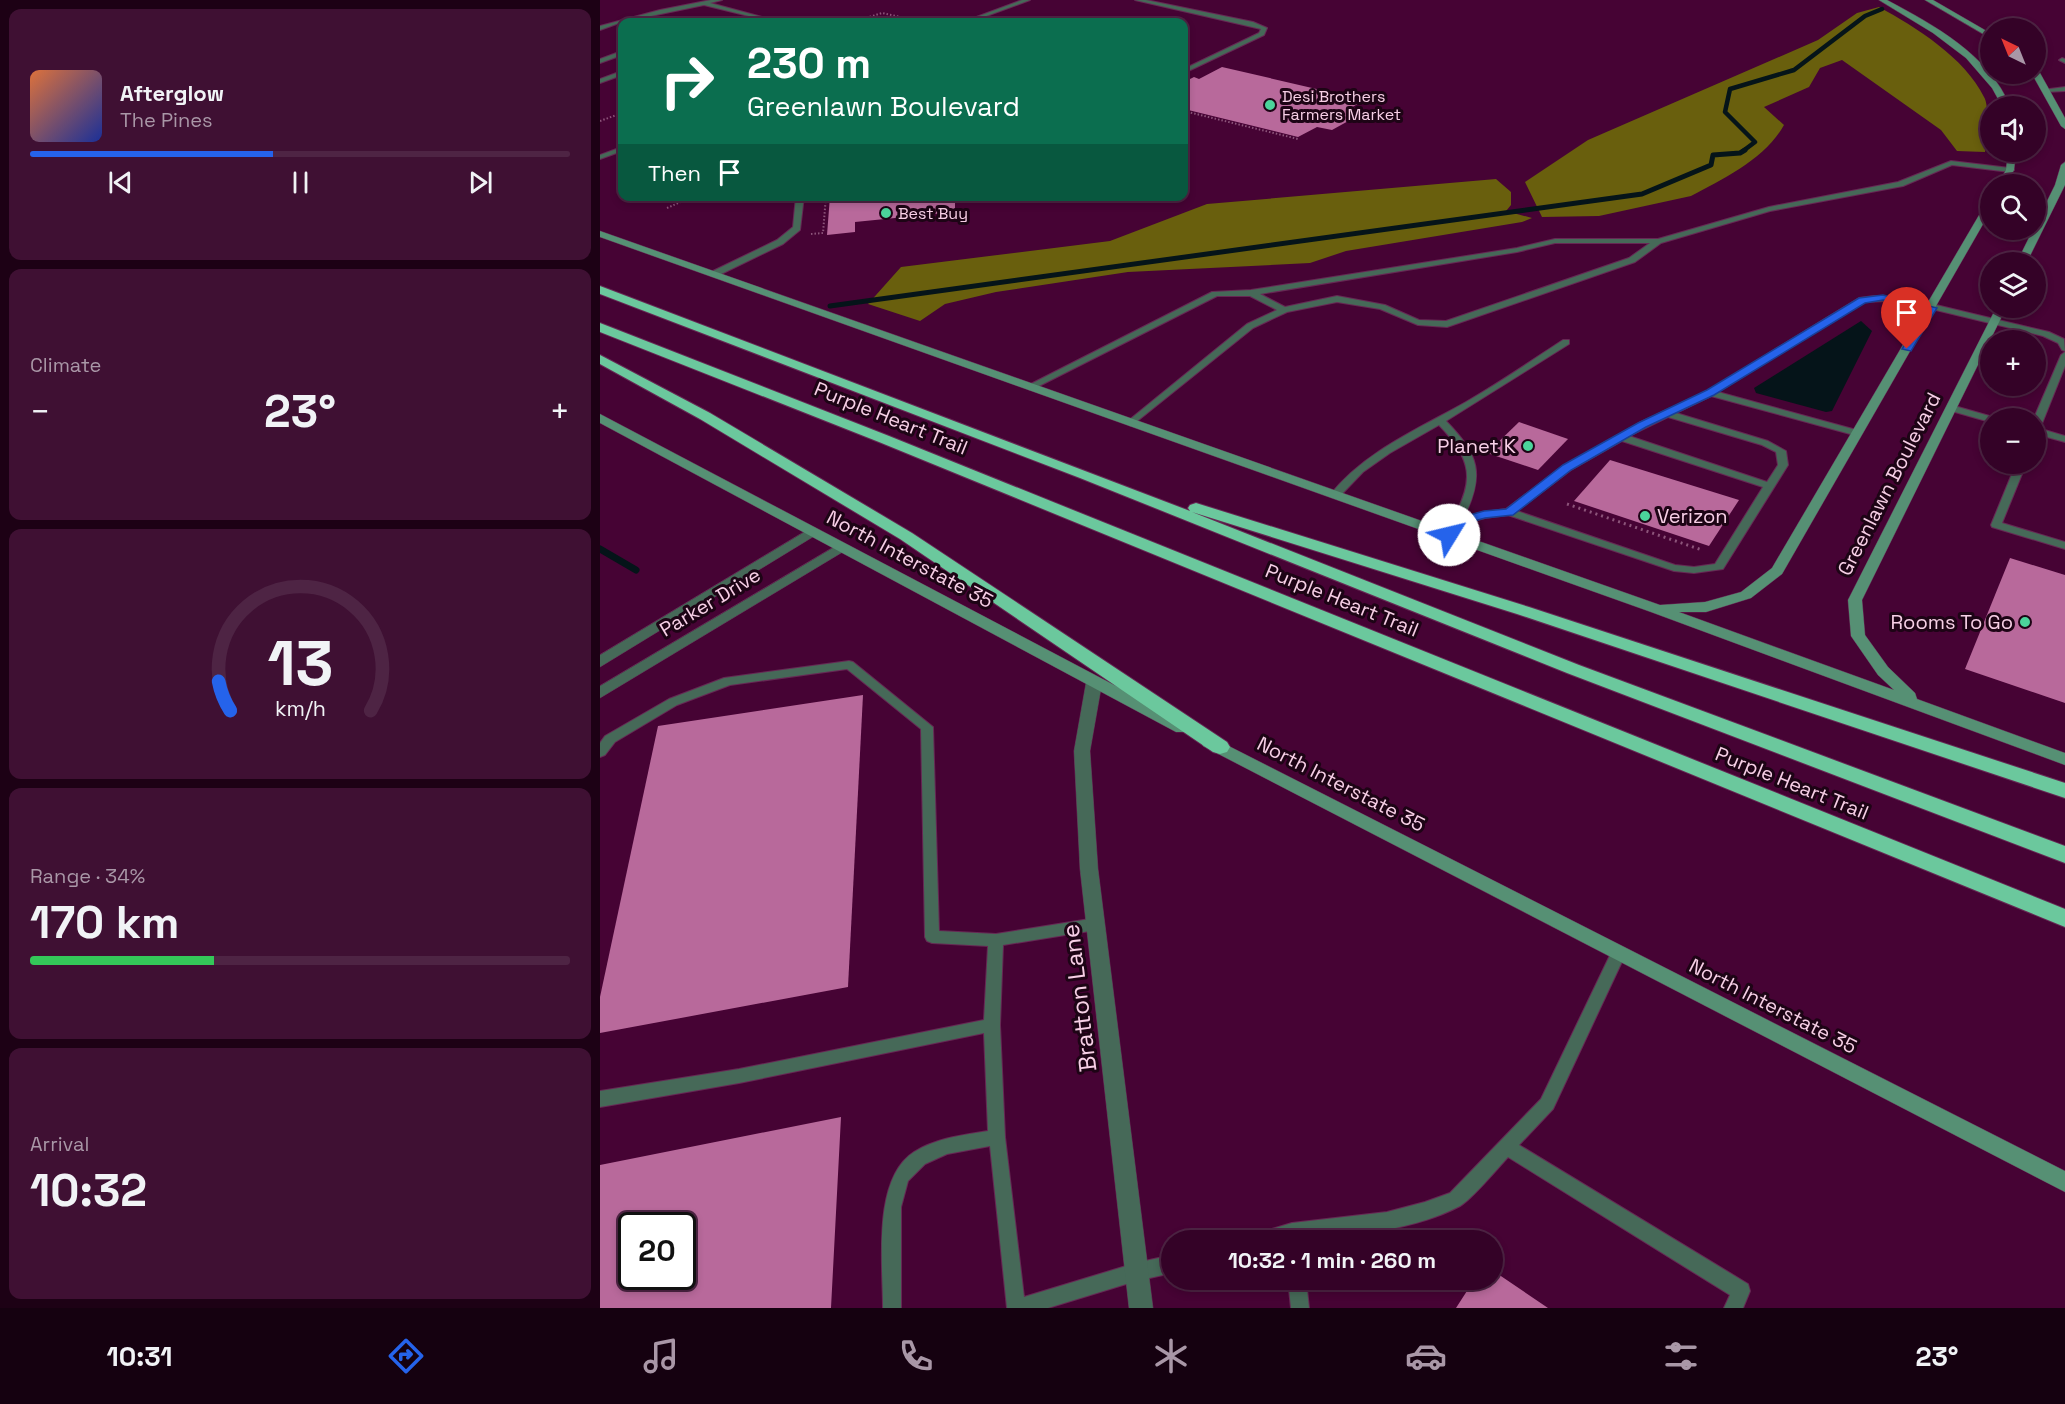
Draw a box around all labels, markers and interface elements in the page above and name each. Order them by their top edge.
north arrow [1980,18,2046,84]
map controls [1980,18,2046,474]
text: 230 m [747,37,871,90]
icon: right [648,42,726,120]
text: Afterglow [120,79,224,107]
place label: Desi Brothers Farmers Market [1282,86,1401,125]
text: Greenlawn Boulevard [747,89,1020,124]
button: sound [1980,96,2046,162]
marker: Desi Brothers Farmers Market [1263,98,1277,112]
text: The Pines [120,107,213,133]
icon: arrive [713,156,746,189]
text: Then [648,159,701,187]
icon: previous [104,166,137,199]
icon: pause [284,166,317,199]
icon: next [464,166,497,199]
button: search [1980,174,2046,240]
place label: Best Buy [898,203,968,224]
marker: Best Buy [879,206,893,220]
button: layers [1980,252,2046,318]
pin [1881,287,1932,349]
icon: arrive [1890,296,1923,329]
button: + [1980,330,2046,396]
text: Climate [30,352,101,378]
street label: Purple Heart Trail [810,375,972,461]
text: 23° [264,383,336,440]
street label: Greenlawn Boulevard [1832,388,1946,580]
text: − [30,391,50,433]
text: + [550,391,570,433]
button: − [1980,408,2046,474]
place label: Planet K [1437,433,1516,459]
marker: Planet K [1521,439,1535,453]
position arrow [1417,503,1481,567]
place label: Verizon [1657,503,1728,529]
street label: North Interstate 35 [822,504,998,614]
marker: Verizon [1638,509,1652,523]
street label: Purple Heart Trail [1261,557,1423,643]
street label: Parker Drive [655,562,765,642]
place label: Rooms To Go [1890,609,2013,635]
marker: Rooms To Go [2018,615,2032,629]
text: 13 [267,624,333,703]
text: km/h [274,695,326,722]
street label: North Interstate 35 [1253,730,1429,838]
street label: Purple Heart Trail [1711,740,1873,826]
text: Range · 34% [30,863,145,889]
text: 170 km [30,894,180,951]
street label: Bratton Lane [1055,922,1103,1074]
street label: North Interstate 35 [1685,952,1861,1060]
text: Arrival [30,1131,89,1157]
text: 10:32 [30,1162,147,1219]
speed limit sign: 20 [618,1212,696,1290]
text: 10:32 · 1 min · 260 m [1228,1246,1436,1274]
icon: directions [385,1335,427,1377]
icon: music [640,1335,682,1377]
icon: phone [895,1335,937,1377]
icon: climate [1150,1335,1192,1377]
icon: car [1405,1335,1447,1377]
icon: filters [1660,1335,1702,1377]
text: 10:31 [107,1339,172,1374]
text: 23° [1915,1339,1958,1374]

